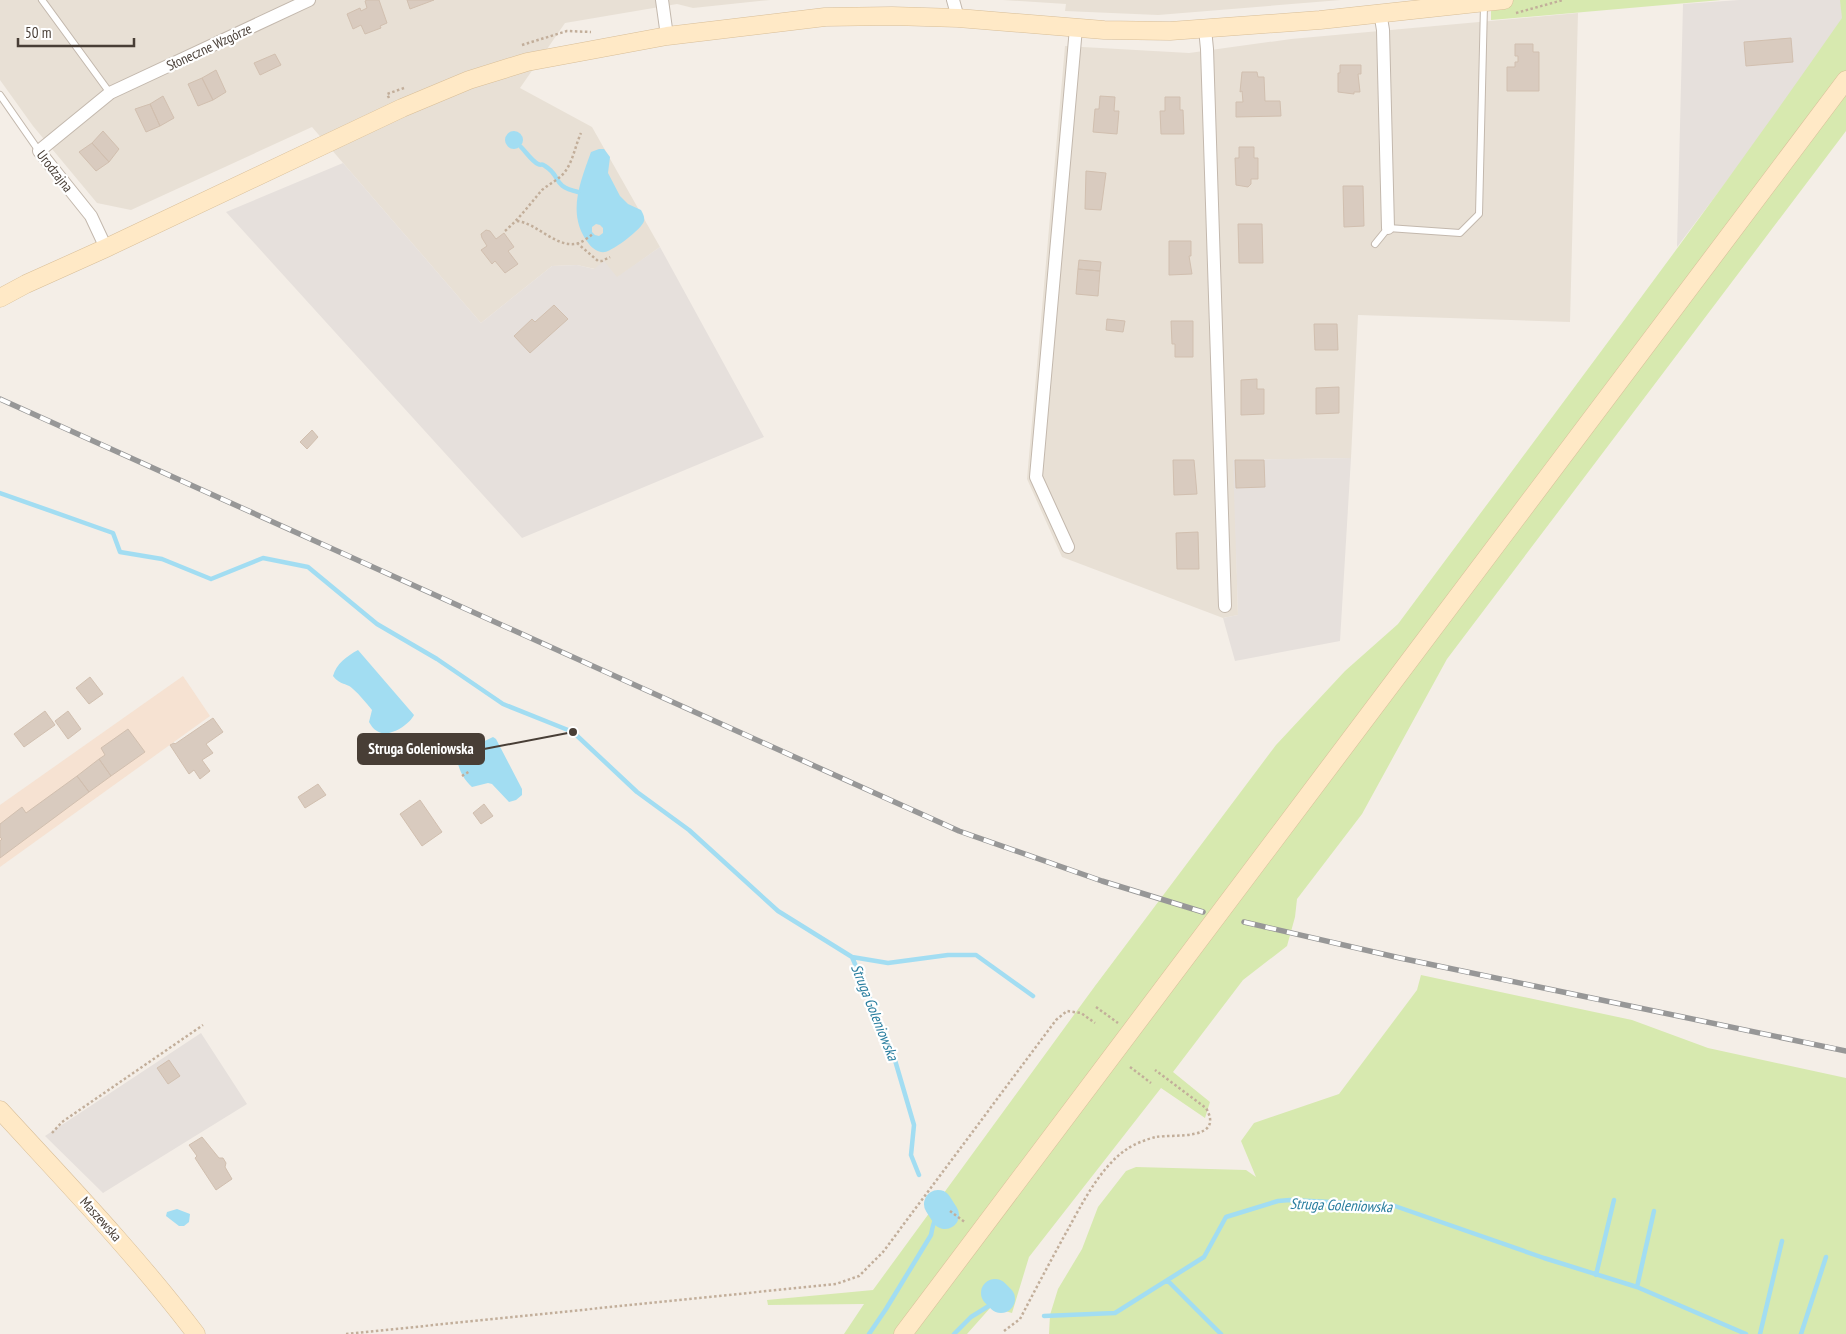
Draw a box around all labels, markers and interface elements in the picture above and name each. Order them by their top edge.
scale bar [18,15,134,47]
street label: Słoneczne Wzgórze [163,19,255,75]
text: 50 m [25,23,51,42]
street label: Urodzajna [33,146,77,196]
callout: Struga Goleniowska [358,734,484,764]
text: Struga Goleniowska [368,739,474,758]
water label: Struga Goleniowska [847,961,903,1064]
street label: Maszewska [76,1193,126,1245]
water label: Struga Goleniowska [1290,1194,1393,1216]

